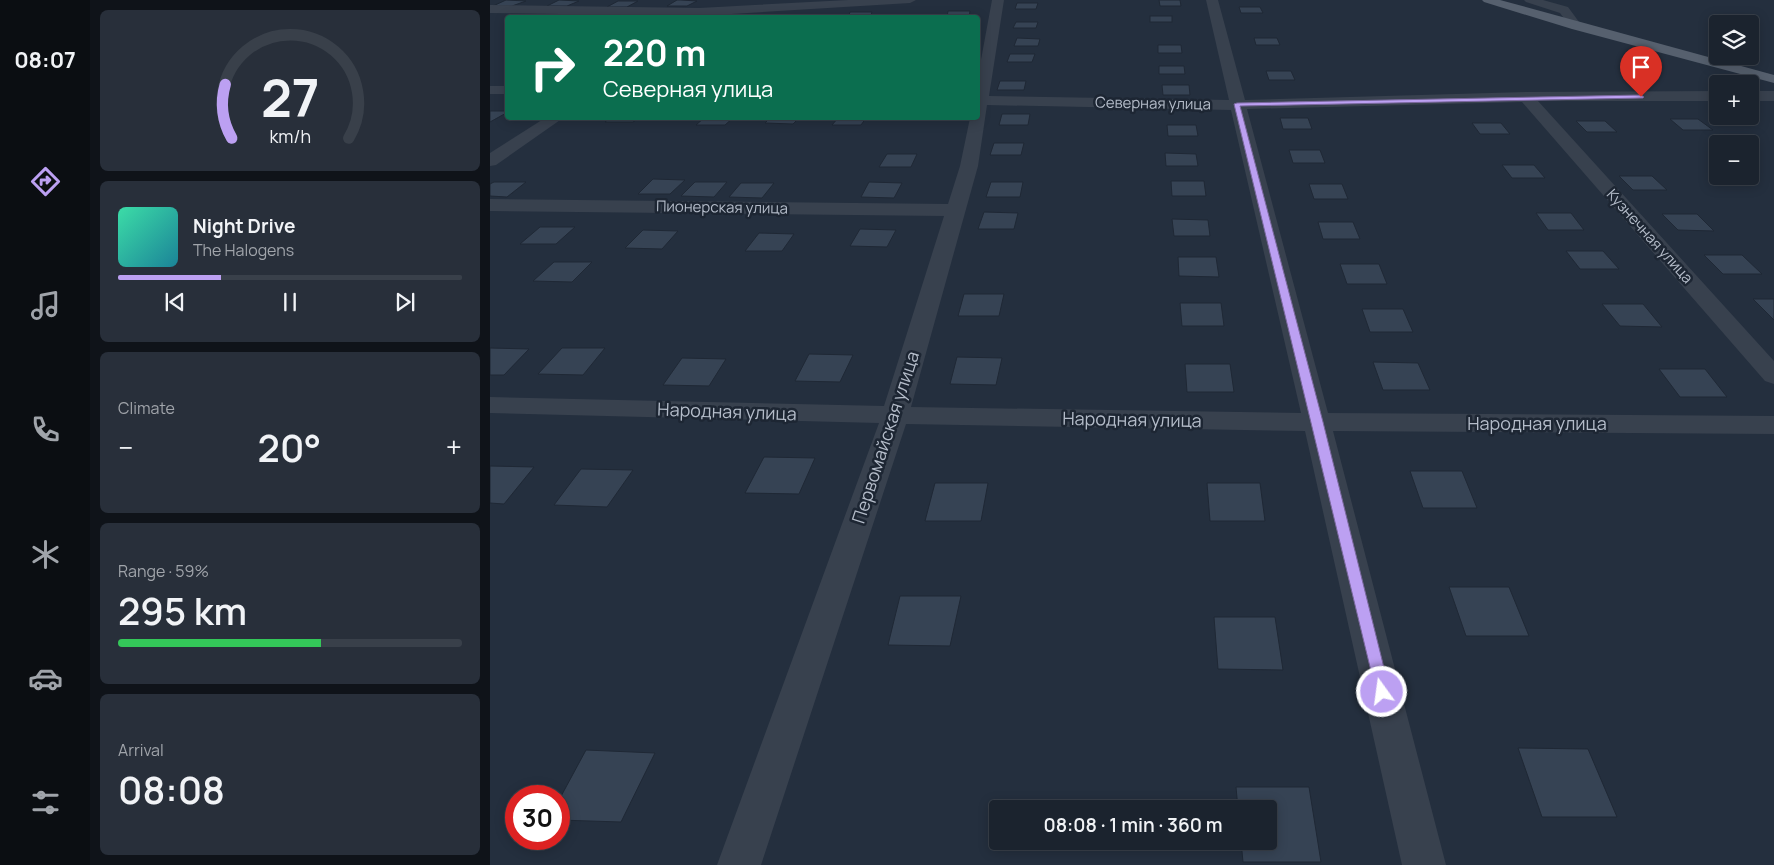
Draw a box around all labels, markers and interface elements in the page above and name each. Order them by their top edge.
map controls [1709,15,1759,185]
button: layers [1709,15,1759,65]
text: 220 m [603,29,706,77]
icon: right [520,35,585,100]
text: 08:07 [14,45,76,75]
pin [1620,46,1662,97]
icon: arrive [1627,53,1655,81]
text: 27 [261,62,319,133]
text: Северная улица [603,74,773,104]
button: + [1709,75,1759,125]
street label: Северная улица [1095,91,1211,115]
text: km/h [269,124,311,148]
button: − [1709,135,1759,185]
icon: directions [28,164,63,199]
street label: Кузнечная улица [1602,184,1698,288]
street label: Пионерская улица [656,195,788,219]
text: Night Drive [193,213,295,239]
text: The Halogens [193,239,294,261]
icon: music [28,288,63,323]
icon: previous [161,288,189,316]
icon: pause [276,288,304,316]
icon: next [391,288,419,316]
street label: Первомайская улица [846,348,924,526]
text: Climate [118,397,175,419]
street label: Народная улица [657,397,797,425]
street label: Народная улица [1062,406,1202,432]
street label: Народная улица [1467,411,1607,435]
icon: phone [28,412,63,447]
text: 20° [258,421,321,473]
text: − [118,428,133,466]
text: + [446,428,462,466]
icon: climate [28,537,63,572]
text: Range · 59% [118,560,209,582]
text: 295 km [118,584,247,636]
icon: car [28,661,63,696]
position arrow [1355,665,1407,717]
text: Arrival [118,739,164,761]
text: 08:08 [118,763,225,815]
icon: filters [28,785,63,820]
speed limit sign: 30 [505,785,570,850]
text: 08:08 · 1 min · 360 m [1043,812,1223,838]

